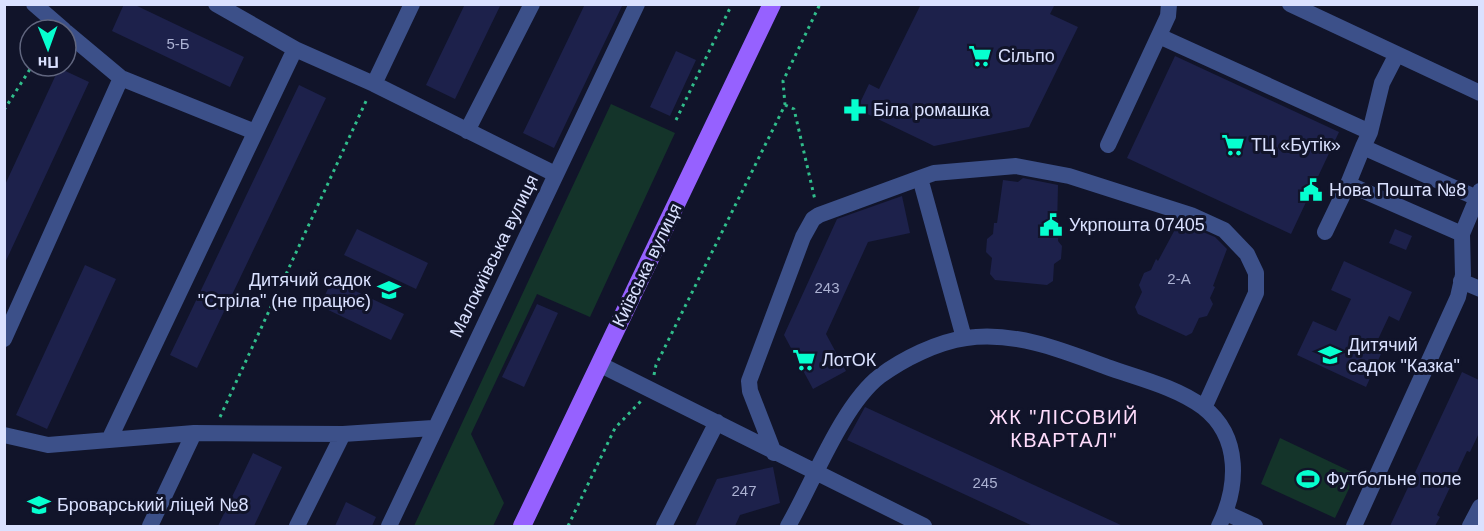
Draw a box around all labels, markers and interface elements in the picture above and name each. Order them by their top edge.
north arrow [18,18,78,78]
house number: 5-Б [166,35,190,52]
supermarket icon: Сільпо [967,43,993,69]
place label: Сільпо [998,46,1055,66]
text: Пн [38,54,59,71]
pharmacy icon: Біла ромашка [842,97,868,123]
place label: Біла ромашка [873,100,990,120]
supermarket icon: ТЦ «Бутік» [1220,132,1246,158]
place label: ТЦ «Бутік» [1251,135,1341,155]
street label: Малокиївська вулиця [446,172,542,340]
public building icon: Нова Пошта №8 [1298,177,1324,203]
place label: Нова Пошта №8 [1329,180,1466,200]
street label: Київська вулиця [608,200,686,330]
public building icon: Укрпошта 07405 [1038,212,1064,238]
place label: Укрпошта 07405 [1069,215,1205,235]
place label: Дитячий садок "Стріла" (не працює) [198,270,371,311]
house number: 2-А [1167,270,1191,287]
school or university icon: Дитячий садок "Стріла" (не працює) [376,277,402,303]
house number: 243 [814,279,840,296]
place label: Дитячий садок "Казка" [1348,335,1460,376]
school or university icon: Дитячий садок "Казка" [1317,342,1343,368]
supermarket icon: ЛотОК [791,347,817,373]
place label: ЛотОК [822,350,877,370]
district label: ЖК "ЛІСОВИЙ КВАРТАЛ" [989,405,1139,451]
sports icon: Футбольне поле [1295,466,1321,492]
place label: Футбольне поле [1326,469,1462,489]
house number: 245 [972,474,998,491]
house number: 247 [731,482,757,499]
school or university icon: Броварський ліцей №8 [26,492,52,518]
place label: Броварський ліцей №8 [57,495,249,515]

